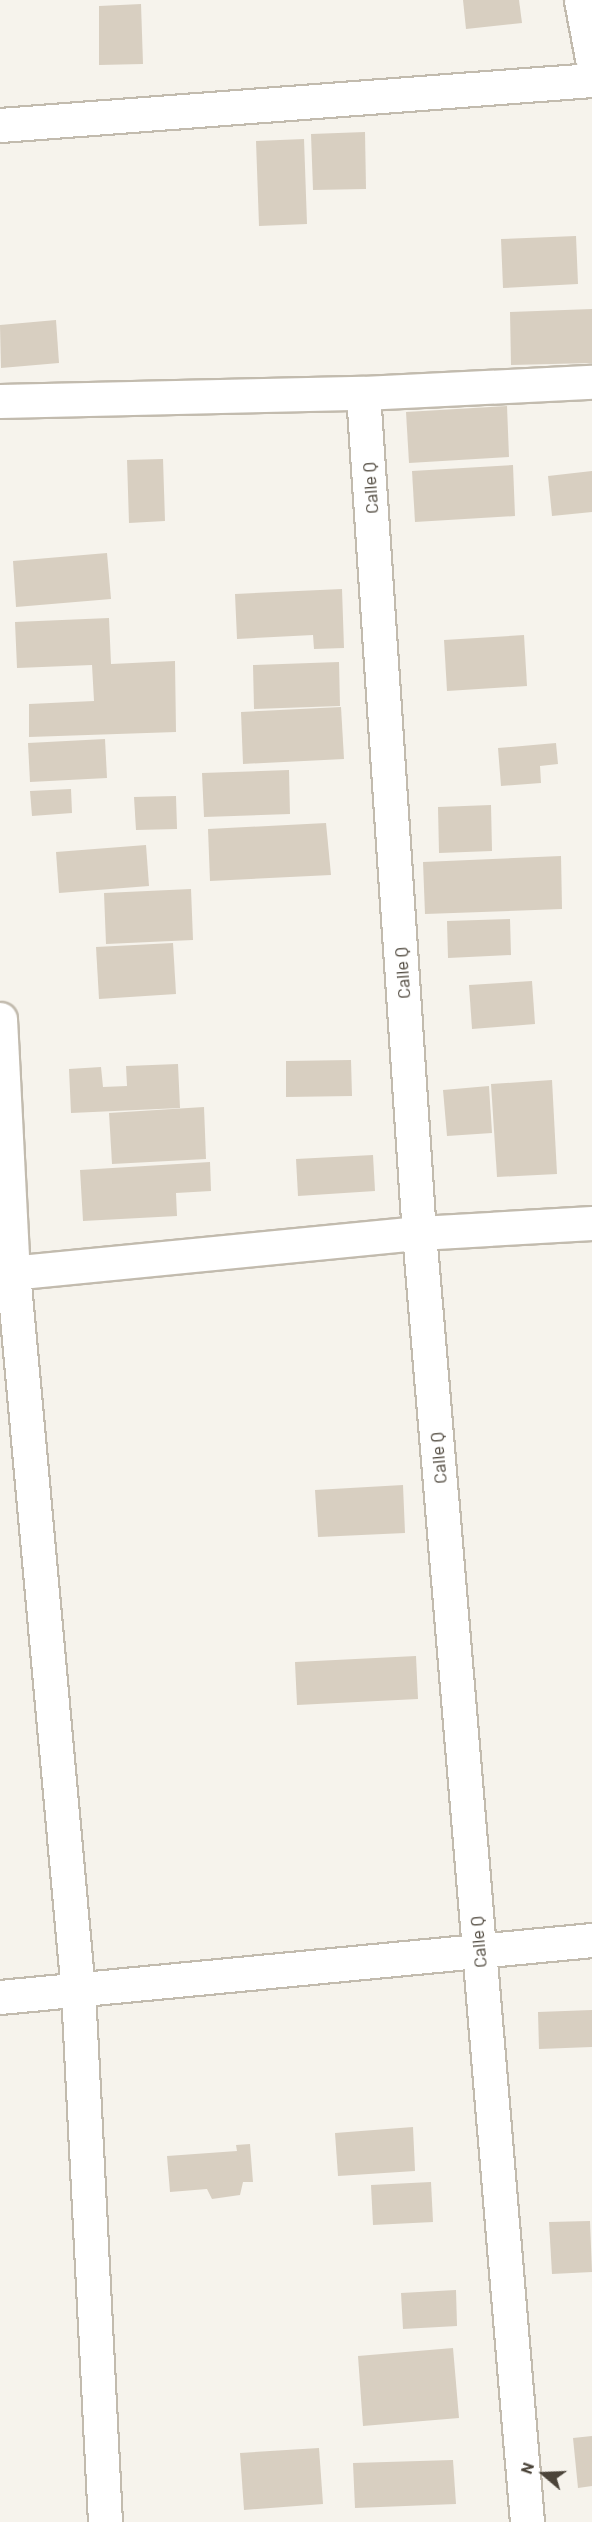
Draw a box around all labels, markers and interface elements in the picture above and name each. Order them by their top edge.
street label: Calle Q [357,461,383,515]
street label: Calle Q [389,946,415,1000]
street label: Calle Q [425,1431,451,1485]
street label: Calle Q [465,1915,491,1969]
north arrow [514,2444,574,2504]
text: N [516,2460,537,2476]

